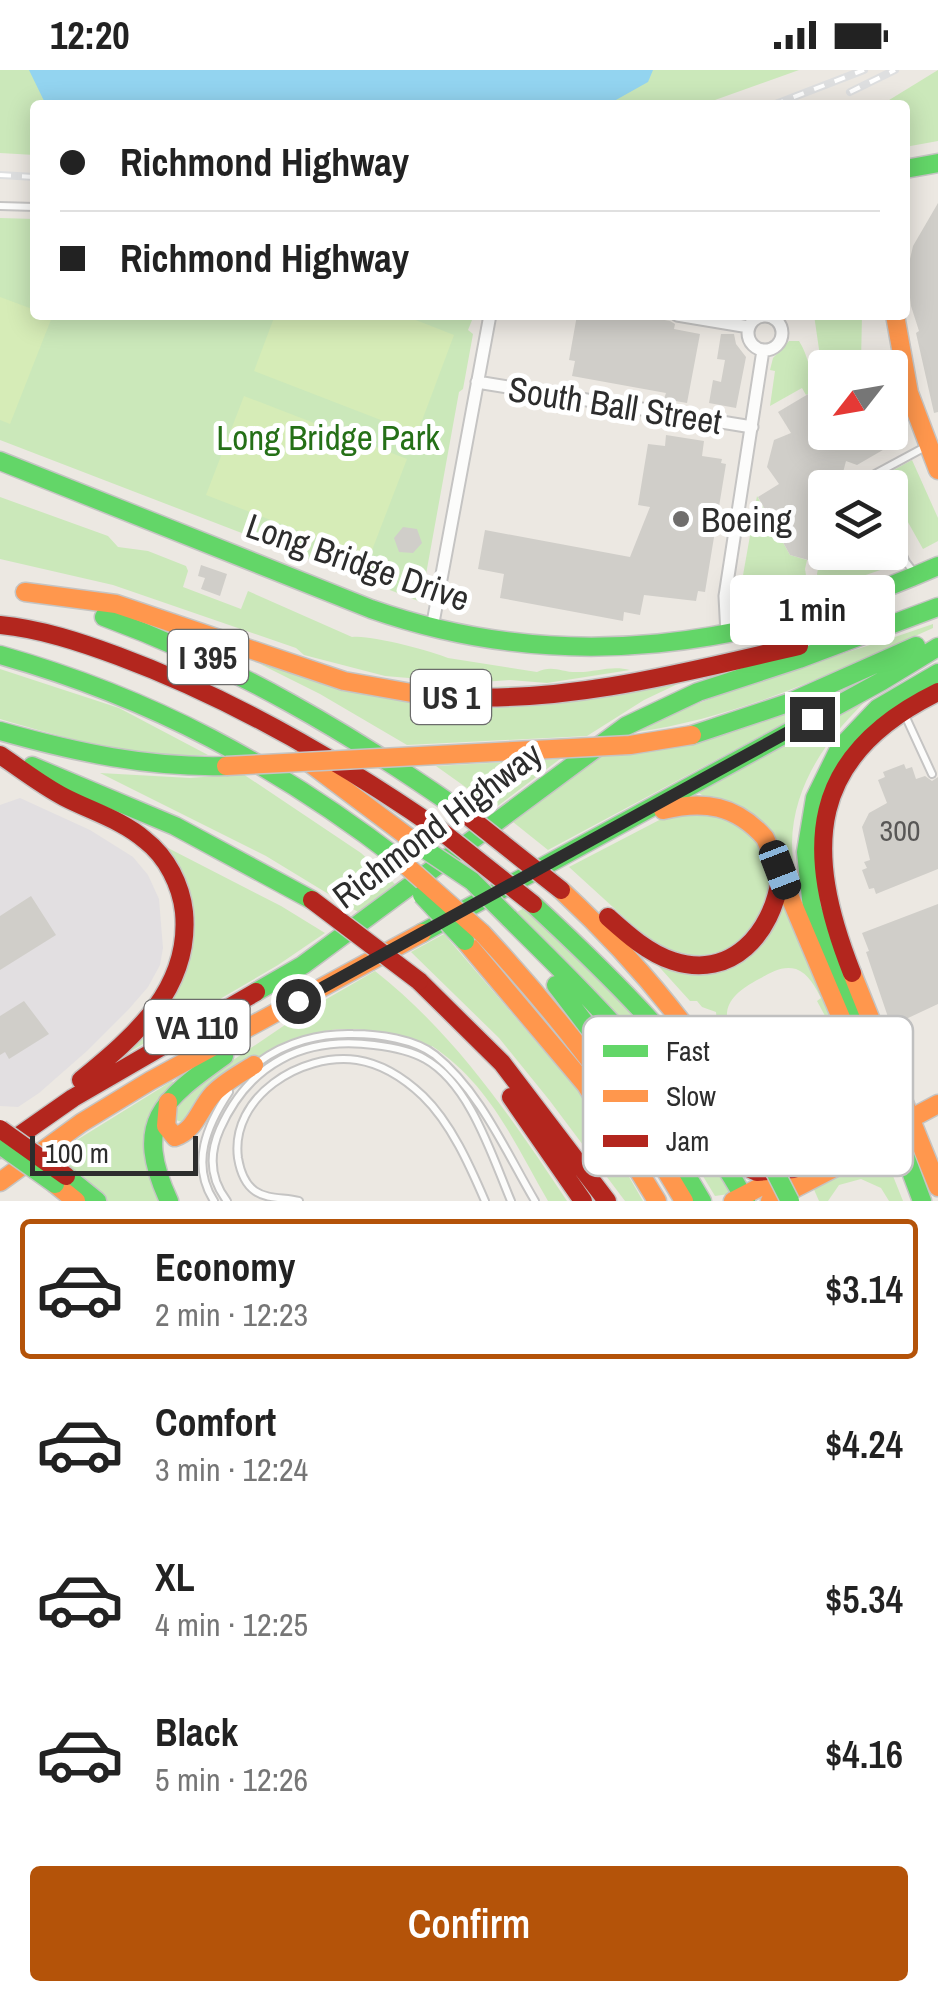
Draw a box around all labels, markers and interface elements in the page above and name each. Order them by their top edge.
text: 12:20 [50,10,130,61]
text: Richmond Highway [120,137,409,188]
text: Richmond Highway [120,233,409,284]
north arrow [808,350,908,450]
map controls [808,350,908,570]
street label: South Ball Street [505,365,725,445]
park label: Long Bridge Park [216,414,440,461]
button: layers [808,470,908,570]
place label: Boeing [701,496,792,543]
street label: Long Bridge Drive [240,502,476,622]
marker: Boeing [670,508,692,530]
callout: 1 min [730,574,894,644]
text: 1 min [779,588,846,631]
road number: I 395 [168,630,248,684]
road number: US 1 [411,670,491,724]
route end [790,697,835,742]
street label: Richmond Highway [323,730,552,919]
house number: 300 [879,810,921,850]
car [755,837,805,903]
route start [276,979,321,1024]
road number: VA 110 [144,1000,250,1054]
legend [583,1016,913,1176]
text: Fast [666,1032,710,1070]
text: Slow [666,1077,716,1115]
text: Jam [666,1122,709,1160]
scale bar [30,1131,198,1176]
text: 100 m [45,1134,109,1172]
text: Economy [155,1242,295,1293]
icon: car [35,1244,125,1334]
text: $3.14 [825,1264,903,1315]
text: 2 min · 12:23 [155,1293,308,1336]
text: Comfort [155,1397,276,1448]
icon: car [35,1399,125,1489]
text: $4.24 [825,1419,903,1470]
text: 3 min · 12:24 [155,1448,308,1491]
text: XL [155,1552,195,1603]
icon: car [35,1554,125,1644]
text: $5.34 [825,1574,903,1625]
text: 4 min · 12:25 [155,1603,308,1646]
text: Black [155,1707,238,1758]
icon: car [35,1709,125,1799]
text: $4.16 [825,1729,903,1780]
text: 5 min · 12:26 [155,1758,308,1801]
button: Confirm [30,1866,908,1981]

